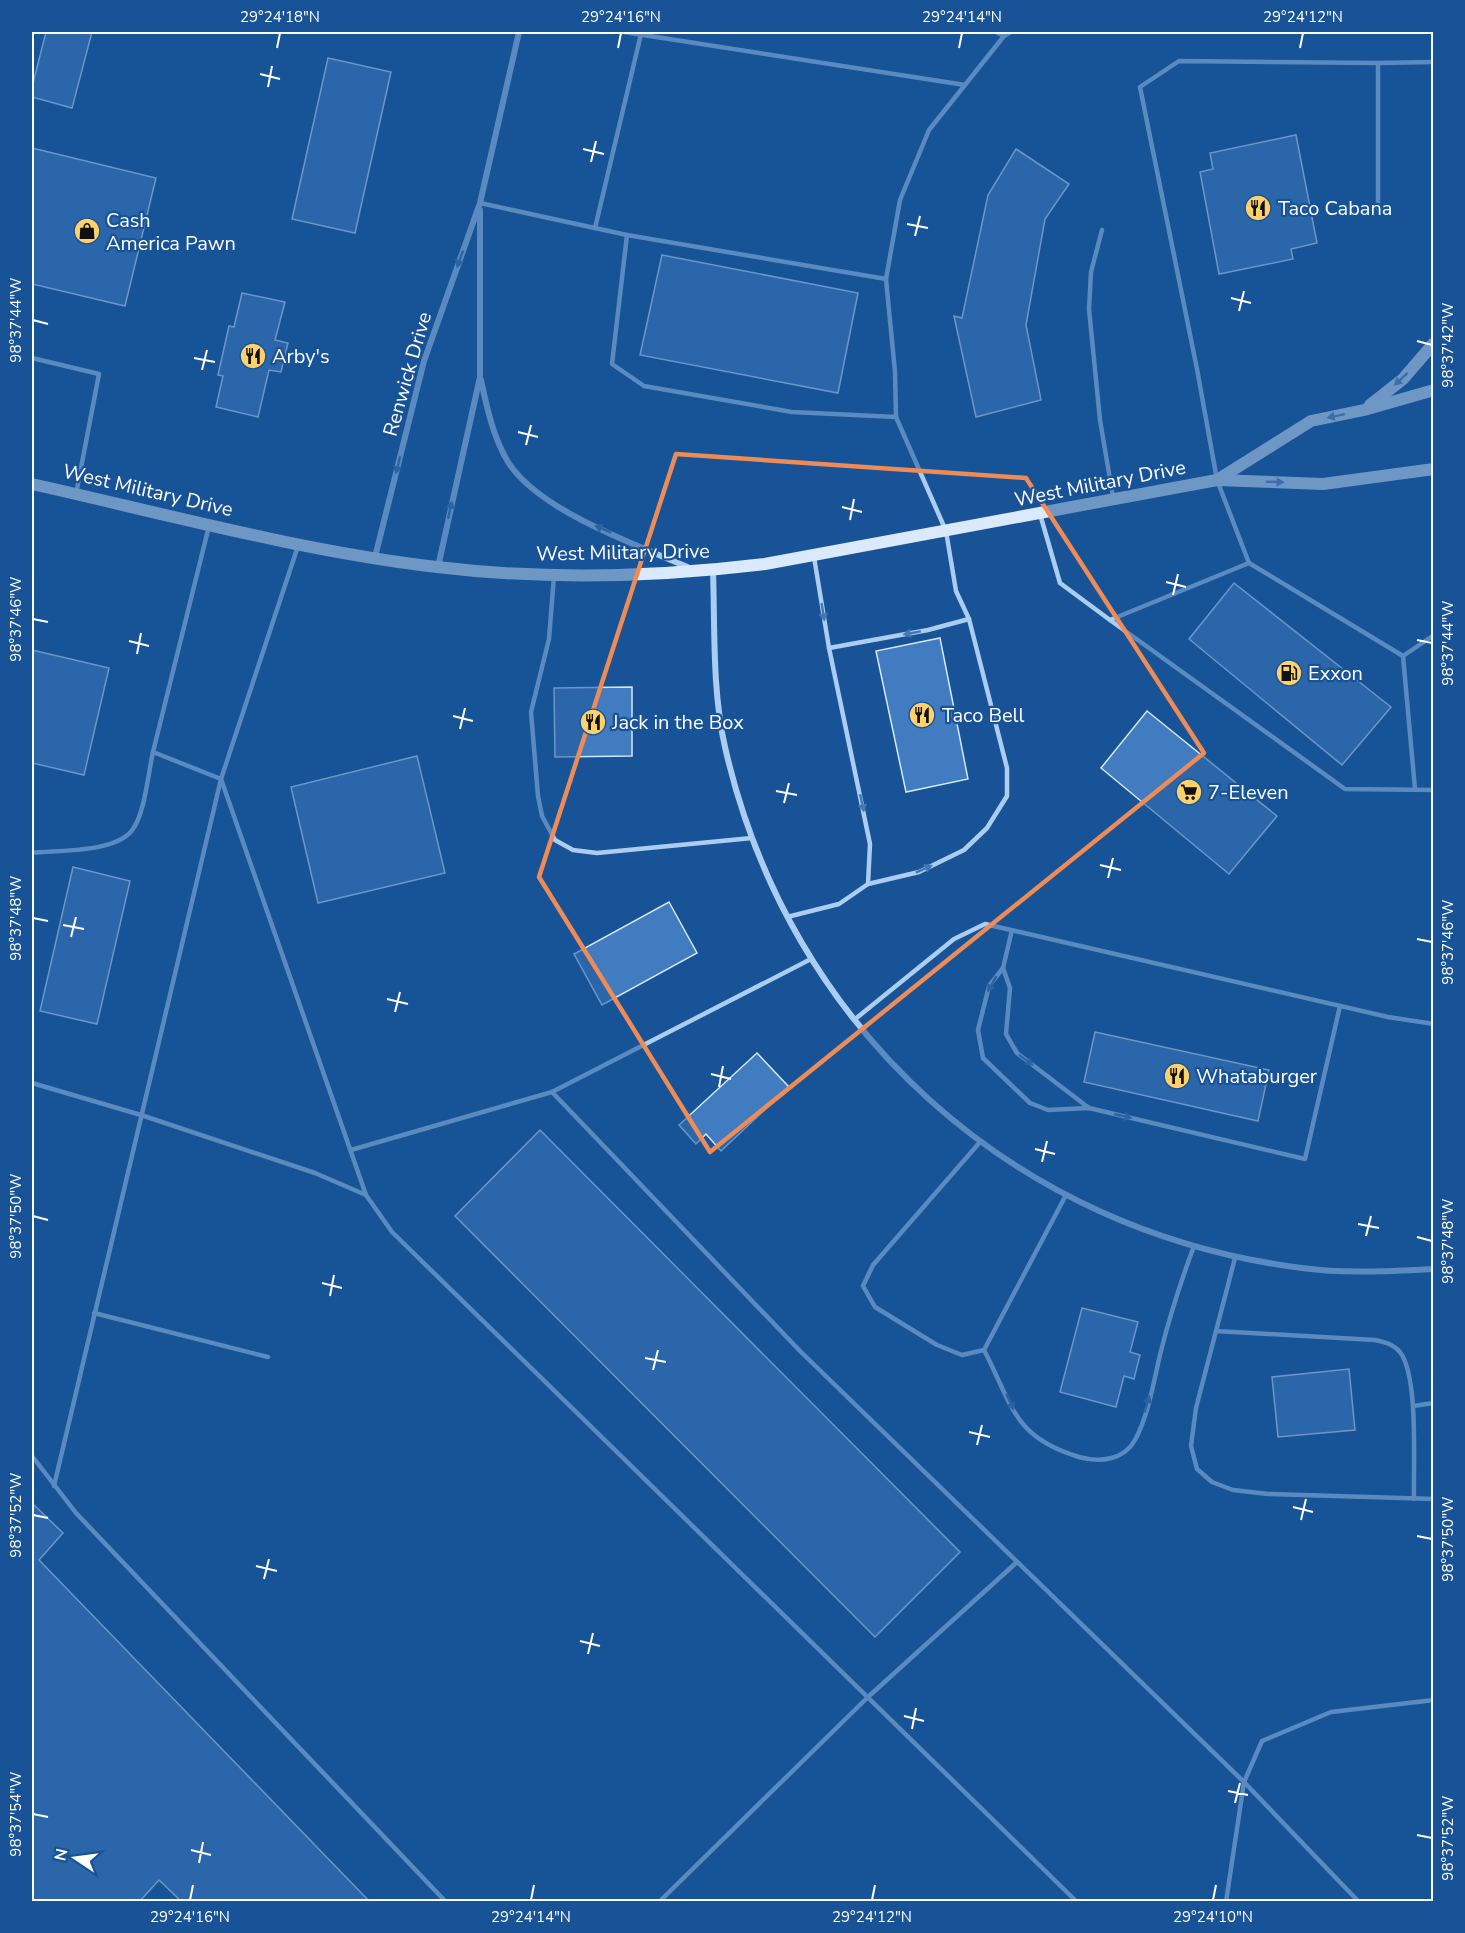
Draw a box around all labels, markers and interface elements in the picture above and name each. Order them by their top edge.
text: 29°24'18"N [240,7,320,27]
text: 29°24'16"N [581,7,661,27]
text: 29°24'14"N [922,7,1002,27]
text: 29°24'12"N [1263,7,1343,27]
restaurant icon: Taco Cabana [1243,193,1273,223]
place label: Taco Cabana [1278,195,1392,222]
place label: Cash America Pawn [106,207,236,257]
shop icon: Cash America Pawn [72,216,102,246]
one-way arrow [455,250,465,268]
text: 98°37'44"W [6,277,26,363]
text: 98°37'42"W [1438,302,1458,388]
street label: Renwick Drive [377,309,438,440]
restaurant icon: Arby's [238,341,268,371]
place label: Arby's [272,343,330,370]
one-way arrow [1394,372,1409,386]
one-way arrow [1327,411,1346,421]
street label: West Military Drive [1012,454,1188,513]
one-way arrow [393,456,402,474]
street label: West Military Drive [60,458,236,523]
one-way arrow [1266,478,1285,487]
one-way arrow [446,501,456,519]
one-way arrow [595,525,612,534]
street label: West Military Drive [536,537,710,568]
text: 98°37'46"W [6,576,26,662]
text: 98°37'44"W [1438,600,1458,686]
one-way arrow [819,603,828,622]
one-way arrow [902,629,921,638]
fuel station icon: Exxon [1274,658,1304,688]
place label: Exxon [1308,660,1363,687]
restaurant icon: Taco Bell [907,700,937,730]
place label: Taco Bell [942,702,1025,729]
restaurant icon: Jack in the Box [578,707,608,737]
place label: Jack in the Box [611,709,744,736]
supermarket icon: 7-Eleven [1174,777,1204,807]
place label: 7-Eleven [1208,779,1289,806]
one-way arrow [858,794,867,813]
one-way arrow [916,864,934,874]
text: 98°37'48"W [6,875,26,961]
text: 98°37'46"W [1438,899,1458,985]
one-way arrow [987,976,997,993]
one-way arrow [1018,1054,1034,1066]
restaurant icon: Whataburger [1162,1061,1192,1091]
place label: Whataburger [1196,1063,1317,1090]
one-way arrow [1114,1112,1132,1122]
text: 98°37'50"W [6,1173,26,1259]
text: 98°37'48"W [1438,1198,1458,1284]
one-way arrow [1005,1393,1014,1410]
one-way arrow [1143,1395,1152,1413]
text: 98°37'52"W [6,1472,26,1558]
text: 98°37'50"W [1438,1496,1458,1582]
text: 98°37'54"W [6,1771,26,1857]
text: 98°37'52"W [1438,1795,1458,1881]
north arrow [45,1828,105,1888]
text: N [49,1847,73,1863]
text: 29°24'16"N [150,1907,230,1927]
text: 29°24'14"N [491,1907,571,1927]
text: 29°24'12"N [832,1907,912,1927]
text: 29°24'10"N [1173,1907,1253,1927]

